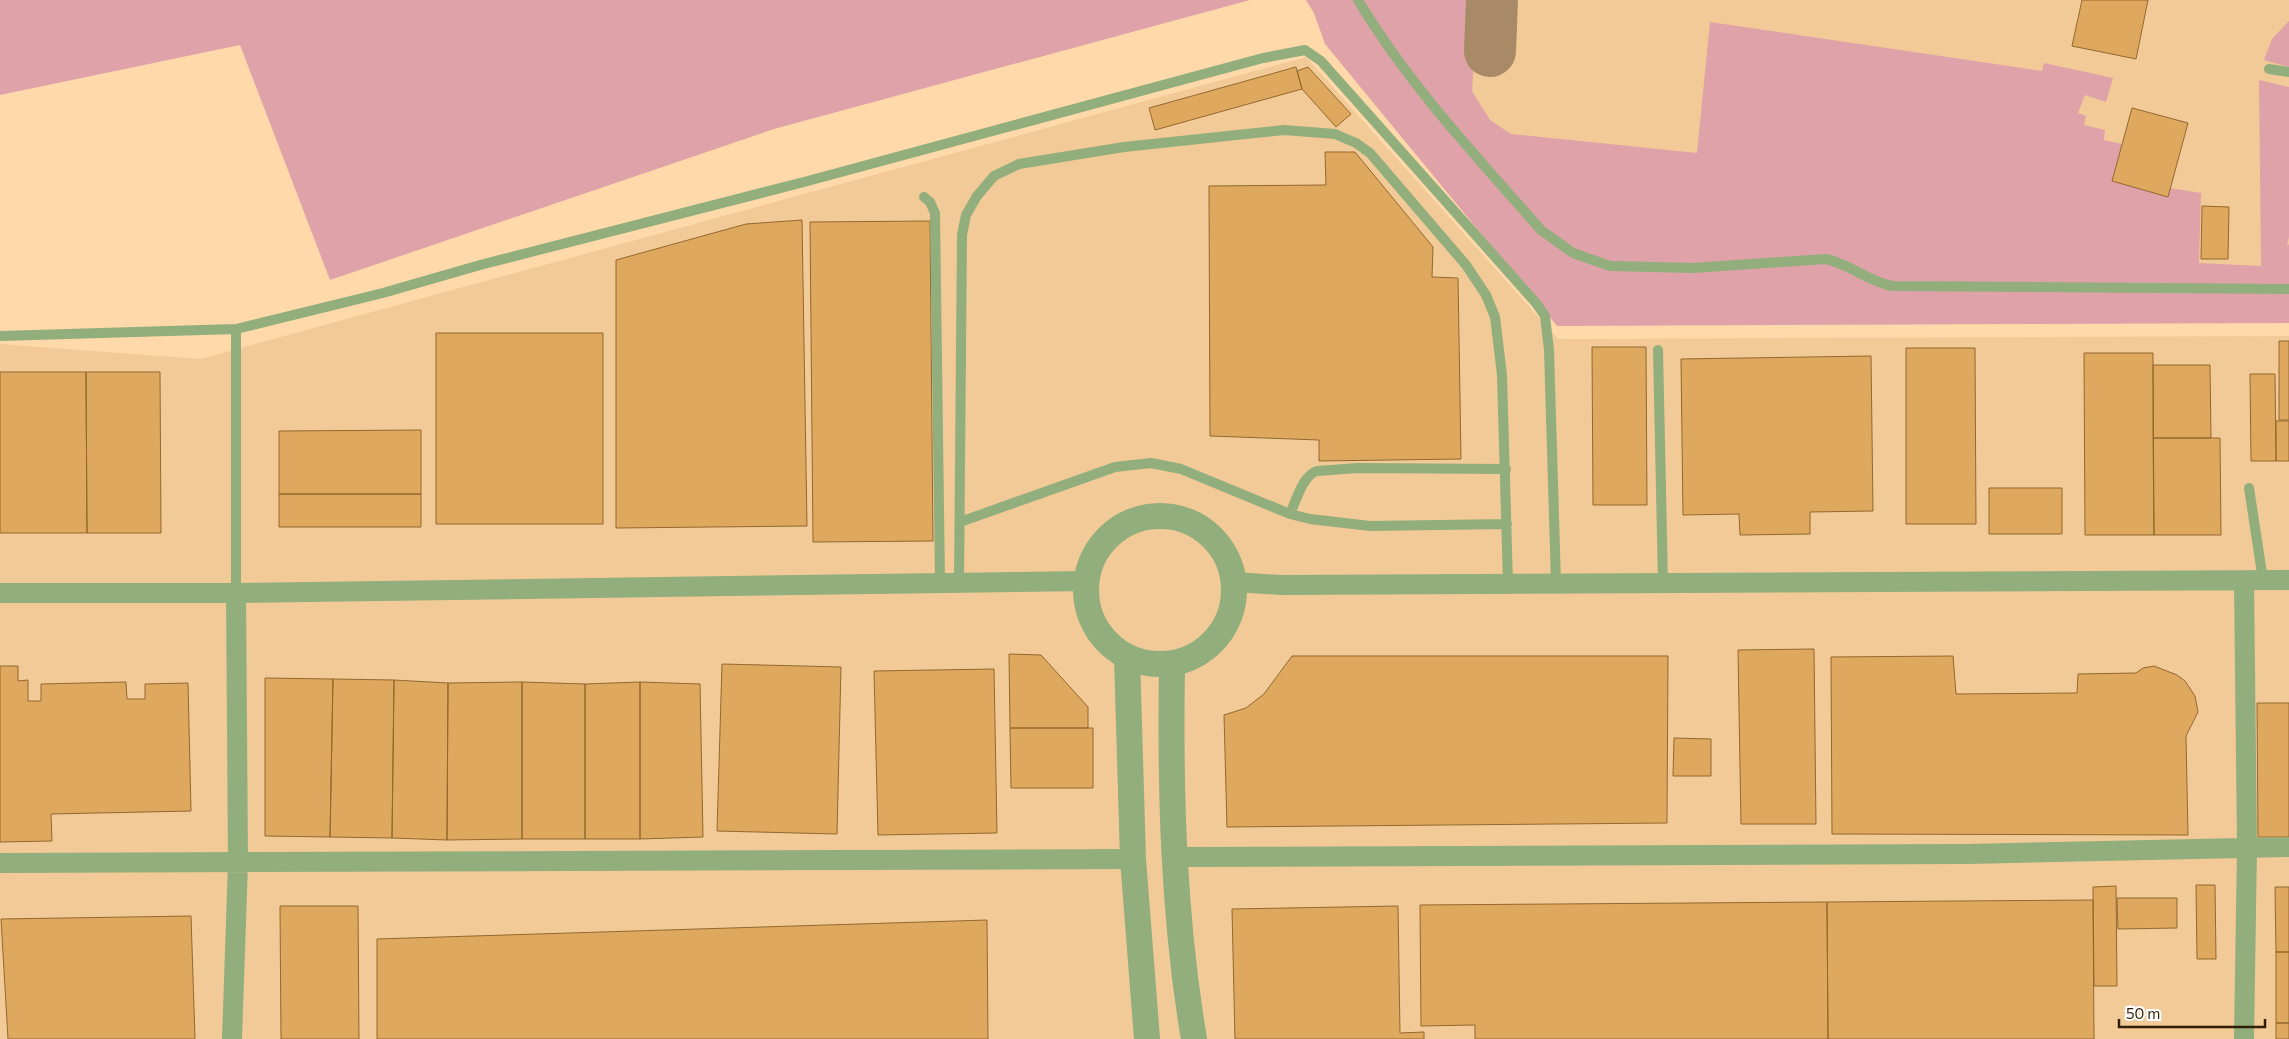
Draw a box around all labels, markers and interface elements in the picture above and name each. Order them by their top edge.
scale bar [2119,996,2265,1028]
text: 50 m [2126,1004,2160,1022]

